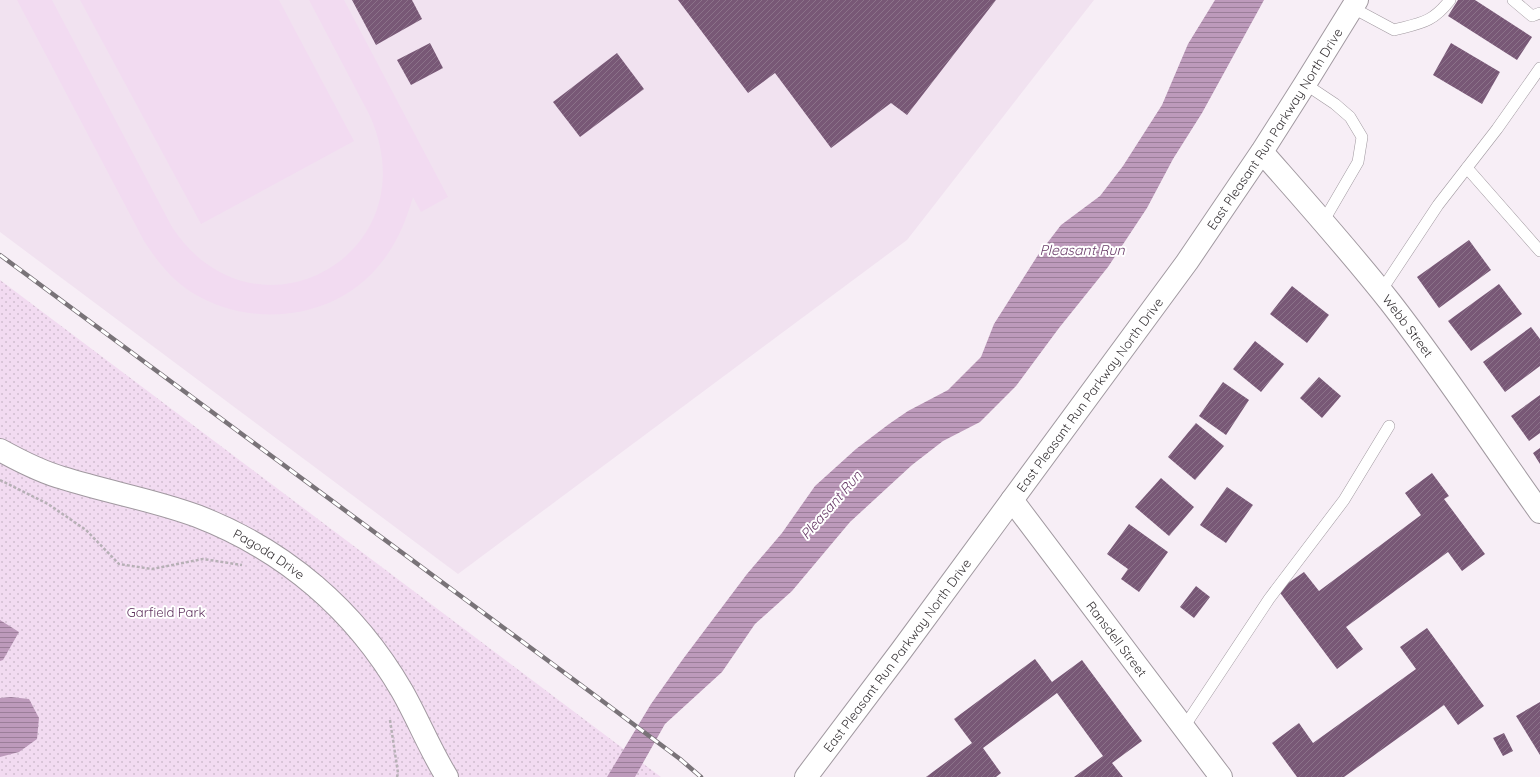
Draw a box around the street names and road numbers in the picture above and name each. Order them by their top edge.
street label: East Pleasant Run Parkway North Drive [1203,25,1346,233]
street label: Webb Street [1379,291,1437,360]
street label: East Pleasant Run Parkway North Drive [1013,294,1166,495]
street label: Pagoda Drive [231,525,308,583]
street label: East Pleasant Run Parkway North Drive [820,555,974,755]
street label: Ransdell Street [1083,598,1151,680]

